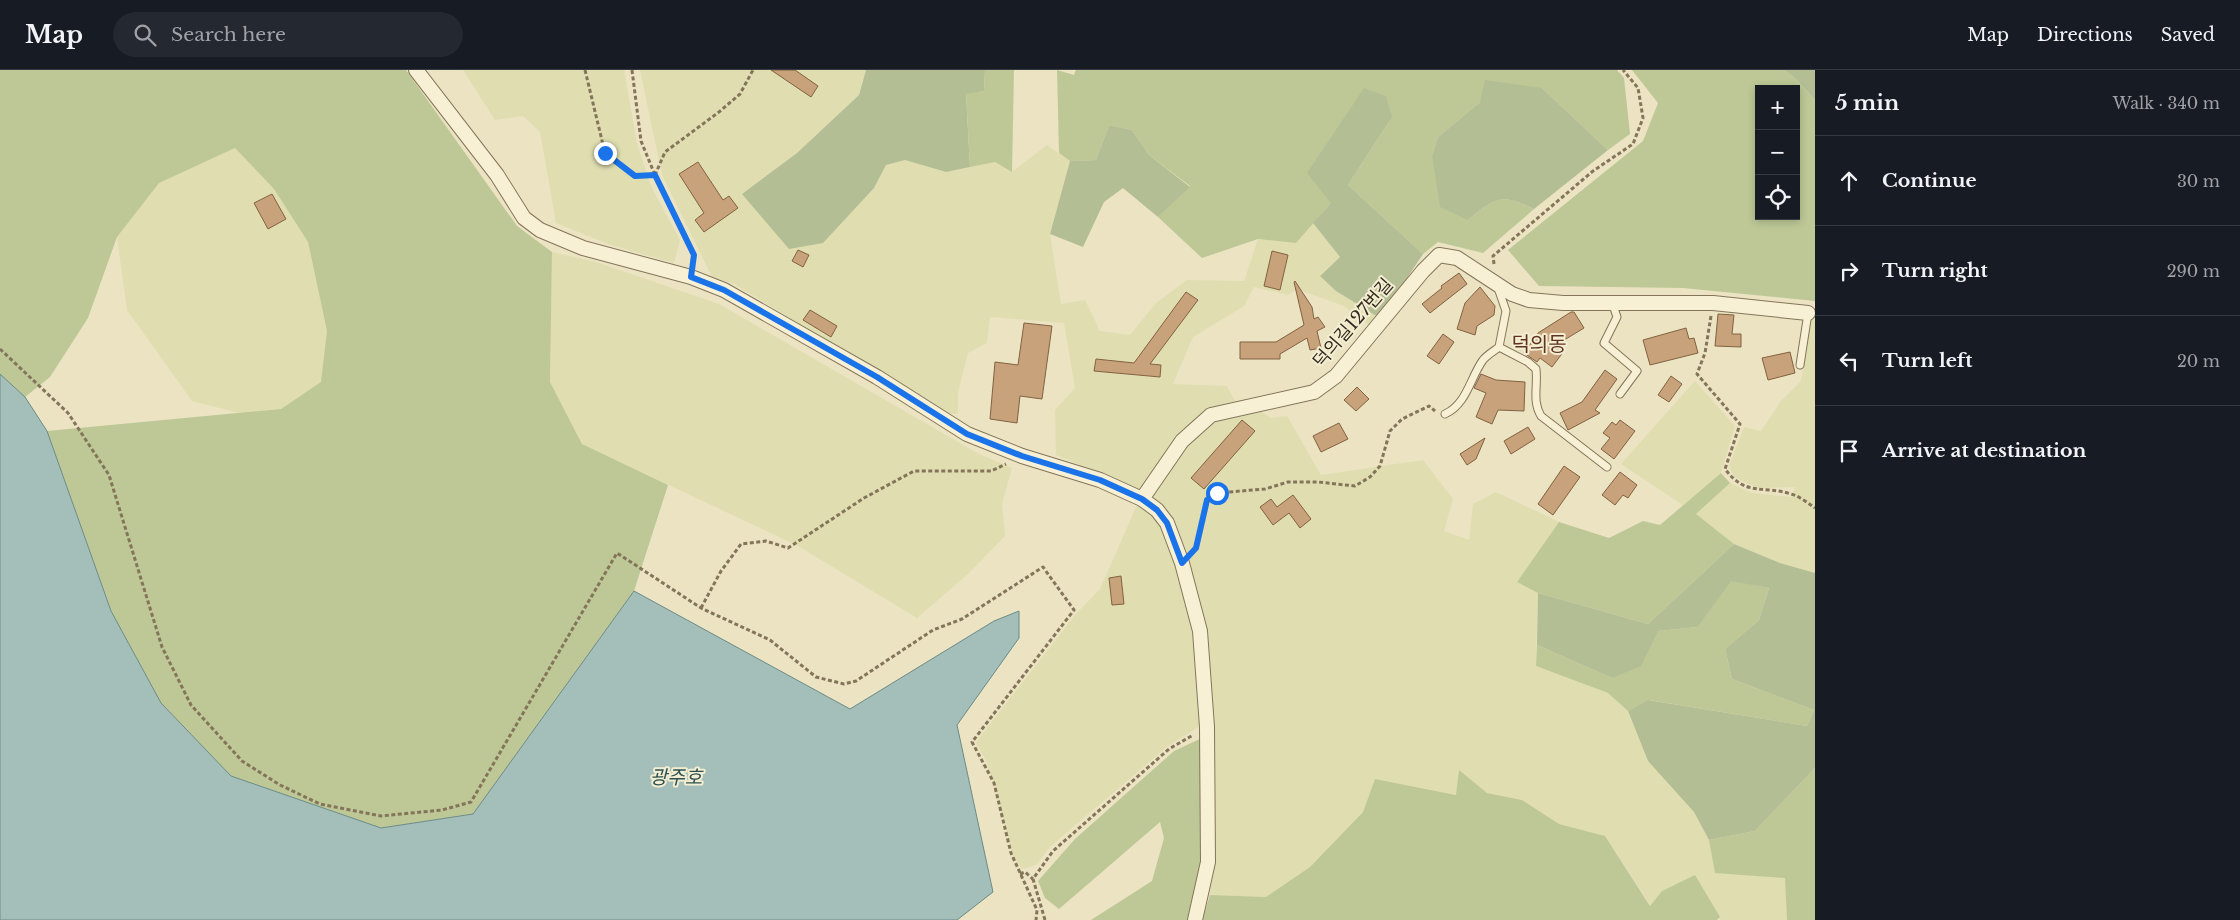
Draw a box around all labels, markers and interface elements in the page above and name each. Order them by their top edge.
search box [113,12,463,57]
text: Map [25,20,83,49]
icon: search [131,21,159,49]
text: Search here [171,23,286,46]
text: Map [1967,24,2009,46]
text: Directions [2037,24,2133,46]
text: Saved [2161,24,2215,46]
map controls [1755,85,1800,220]
button: + [1755,85,1800,130]
text: 5 min [1835,90,1899,116]
text: Walk · 340 m [2113,93,2220,113]
button: − [1755,130,1800,175]
route end [594,142,617,165]
icon: ahead [1835,167,1863,195]
text: Continue [1882,169,1977,192]
text: 30 m [2177,171,2220,191]
button: locate [1755,175,1800,220]
icon: right [1835,257,1863,285]
text: Turn right [1882,259,1988,282]
text: 290 m [2167,261,2220,281]
street label: 덕의길127번길 [1308,274,1398,372]
district label: 덕의동 [1511,332,1567,356]
icon: left [1835,347,1863,375]
text: Turn left [1882,349,1973,372]
text: 20 m [2177,351,2220,371]
icon: arrive [1835,437,1863,465]
text: Arrive at destination [1882,439,2086,462]
route start [1206,482,1229,505]
water label: 광주호 [650,766,704,789]

